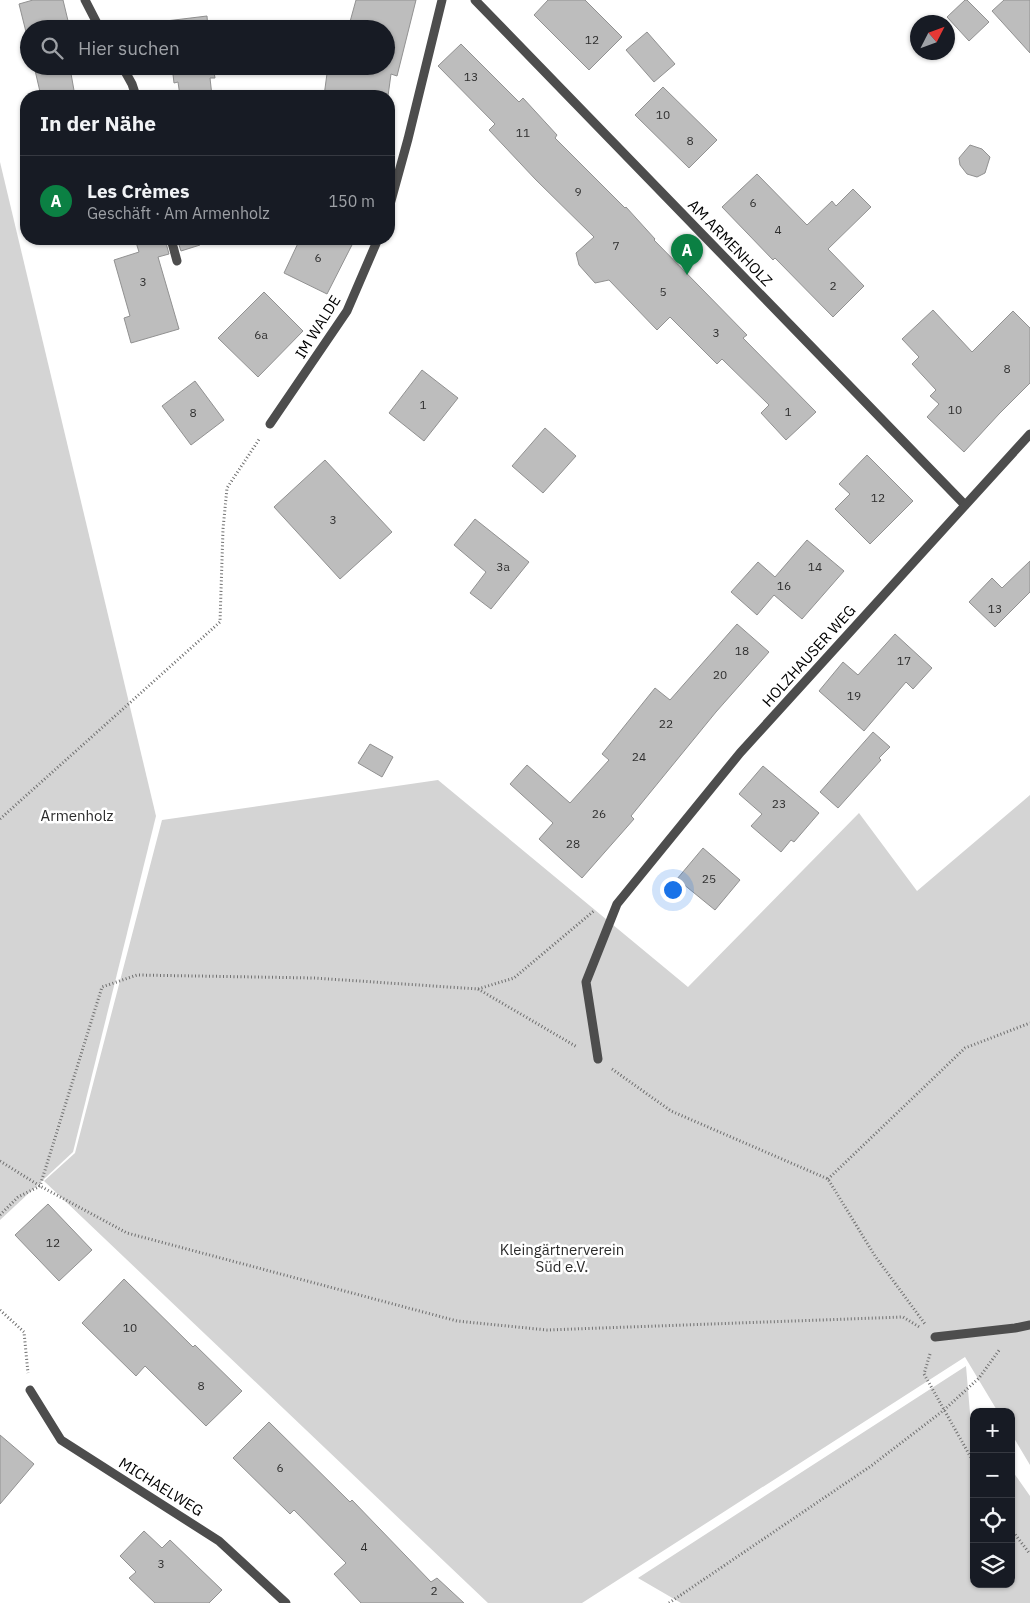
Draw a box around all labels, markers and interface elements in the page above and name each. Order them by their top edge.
north arrow [910,15,955,60]
search box [20,20,395,75]
house number: 12 [585,32,599,47]
icon: search [38,34,66,62]
text: Hier suchen [78,36,180,60]
house number: 13 [464,69,478,84]
house number: 10 [656,107,670,122]
text: In der Nähe [40,109,156,137]
house number: 11 [516,125,530,140]
house number: 8 [686,133,694,148]
text: Les Crèmes [87,179,190,203]
house number: 9 [574,184,582,199]
text: A [51,191,61,211]
text: 150 m [328,191,375,211]
house number: 6 [749,195,757,210]
street label: AM ARMENHOLZ [684,196,776,290]
text: Geschäft · Am Armenholz [87,203,270,223]
house number: 4 [774,222,782,237]
pin: A [671,234,703,275]
house number: 7 [612,238,620,253]
house number: 6 [314,250,322,265]
house number: 3 [139,274,147,289]
house number: 2 [829,278,837,293]
house number: 5 [659,284,667,299]
street label: IM WALDE [291,292,344,362]
house number: 3 [712,325,720,340]
house number: 6a [254,327,268,342]
house number: 8 [1003,361,1011,376]
house number: 1 [419,397,427,412]
house number: 10 [948,402,962,417]
house number: 1 [784,404,792,419]
house number: 8 [189,405,197,420]
house number: 12 [871,490,885,505]
house number: 3 [329,512,337,527]
house number: 3a [496,559,510,574]
house number: 14 [808,559,822,574]
house number: 16 [777,578,791,593]
street label: HOLZHAUSER WEG [758,601,859,711]
house number: 13 [988,601,1002,616]
house number: 18 [735,643,749,658]
house number: 17 [897,653,911,668]
house number: 20 [713,667,727,682]
house number: 19 [847,688,861,703]
house number: 22 [659,716,673,731]
house number: 24 [632,749,646,764]
house number: 23 [772,796,786,811]
park label: Armenholz [41,806,114,825]
house number: 26 [592,806,606,821]
house number: 28 [566,836,580,851]
house number: 25 [702,871,716,886]
your location [660,877,686,903]
house number: 12 [46,1235,60,1250]
park label: Kleingärtnerverein Süd e.V. [500,1240,624,1276]
house number: 10 [123,1320,137,1335]
house number: 8 [197,1378,205,1393]
map controls [970,1408,1015,1588]
button: + [970,1408,1015,1453]
street label: MICHAELWEG [115,1453,207,1520]
button: − [970,1453,1015,1498]
house number: 6 [276,1460,284,1475]
button: locate [970,1498,1015,1543]
house number: 4 [360,1539,368,1554]
button: layers [970,1543,1015,1588]
house number: 3 [157,1556,165,1571]
house number: 2 [430,1583,438,1598]

